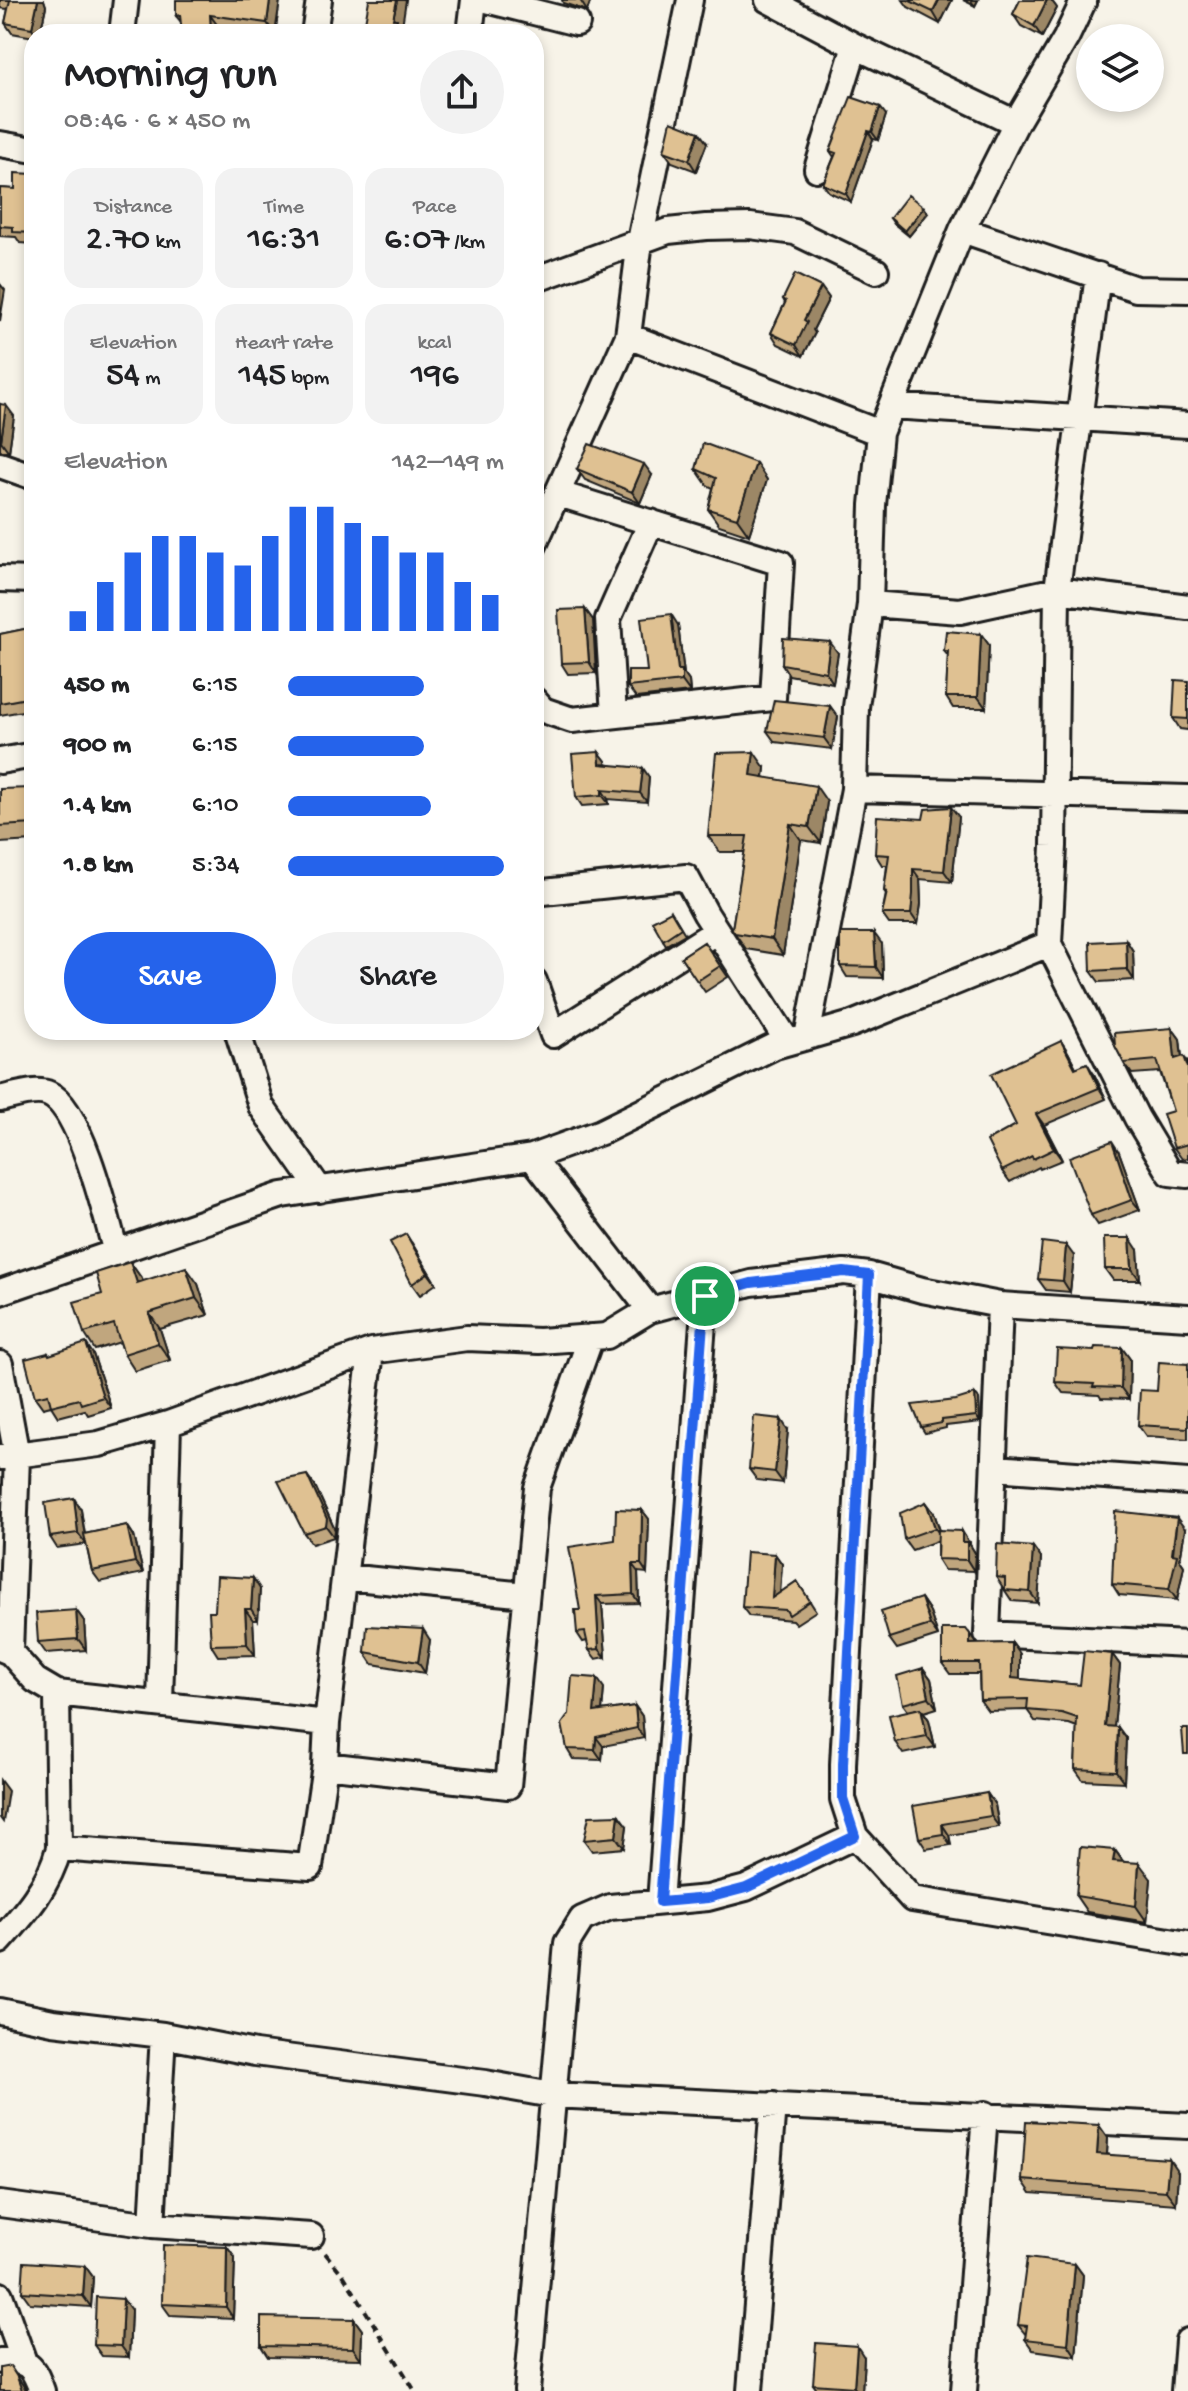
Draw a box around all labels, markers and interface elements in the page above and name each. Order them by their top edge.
map controls [1076,24,1164,112]
button: layers [1076,24,1164,112]
button: share [420,50,504,134]
text: Morning run [64,51,277,103]
text: 08:46 · 6 × 450 m [64,107,251,138]
text: Distance [94,195,172,221]
text: Time [264,195,304,221]
text: Pace [413,195,456,221]
text: 2.70 [86,221,150,261]
text: 16:31 [247,221,321,261]
text: 6:07 [384,221,449,261]
text: km [150,230,181,256]
text: /km [449,230,485,256]
text: Elevation [90,331,177,357]
text: Heart rate [235,331,333,357]
text: kcal [417,331,452,357]
text: 54 [106,357,140,397]
text: 145 [239,357,286,397]
text: 196 [411,357,459,397]
text: m [140,366,161,392]
text: bpm [286,366,329,392]
text: Elevation [64,448,167,479]
text: 142–149 m [392,448,504,479]
text: 450 m [64,671,129,702]
text: 6:15 [192,671,238,702]
text: 900 m [64,731,131,762]
text: 6:15 [192,731,238,762]
text: 1.4 km [64,791,131,822]
text: 6:10 [192,791,239,822]
text: 1.8 km [64,851,133,882]
text: 5:34 [192,851,240,882]
button: Save [64,932,276,1024]
button: Share [292,932,504,1024]
pin [671,1262,739,1330]
icon: arrive [683,1274,727,1318]

